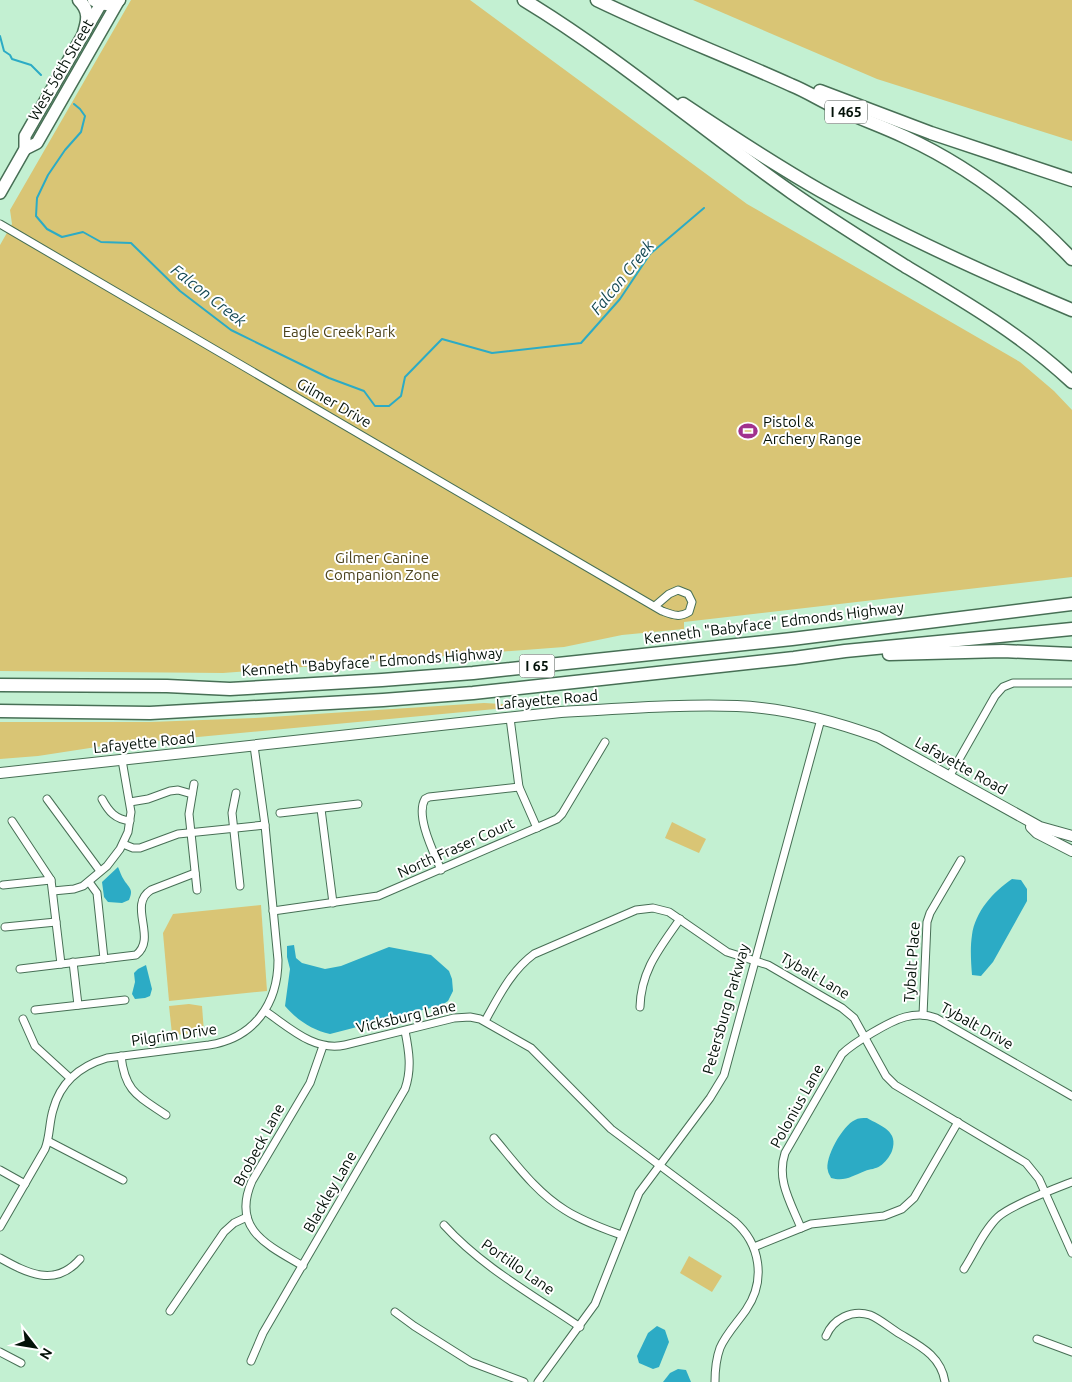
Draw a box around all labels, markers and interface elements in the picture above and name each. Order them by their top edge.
street label: West 56th Street [25,16,97,124]
road number: I 465 [825,100,867,124]
water label: Falcon Creek [587,236,658,318]
water label: Falcon Creek [168,260,251,330]
park label: Eagle Creek Park [283,323,396,340]
street label: Gilmer Drive [294,374,375,431]
place label: Pistol & Archery Range [763,413,861,447]
sports icon: Pistol & Archery Range [737,420,759,442]
park label: Gilmer Canine Companion Zone [325,549,439,583]
street label: Kenneth "Babyface" Edmonds Highway [643,598,905,647]
street label: Kenneth "Babyface" Edmonds Highway [241,644,503,679]
road number: I 65 [520,654,554,678]
street label: Lafayette Road [495,687,599,712]
street label: Lafayette Road [92,729,196,756]
street label: Lafayette Road [912,733,1010,798]
street label: North Fraser Court [395,814,517,881]
street label: Tybalt Place [900,921,923,1003]
street label: Petersburg Parkway [699,942,752,1076]
street label: Tybalt Lane [778,949,853,1002]
street label: Vicksburg Lane [354,997,457,1036]
street label: Tybalt Drive [938,999,1017,1053]
street label: Pilgrim Drive [130,1020,218,1049]
street label: Polonius Lane [767,1061,827,1151]
street label: Brobeck Lane [230,1101,287,1189]
street label: Blackley Lane [299,1148,360,1235]
street label: Portillo Lane [479,1235,558,1298]
north arrow [10,1322,60,1372]
text: N [37,1345,56,1362]

